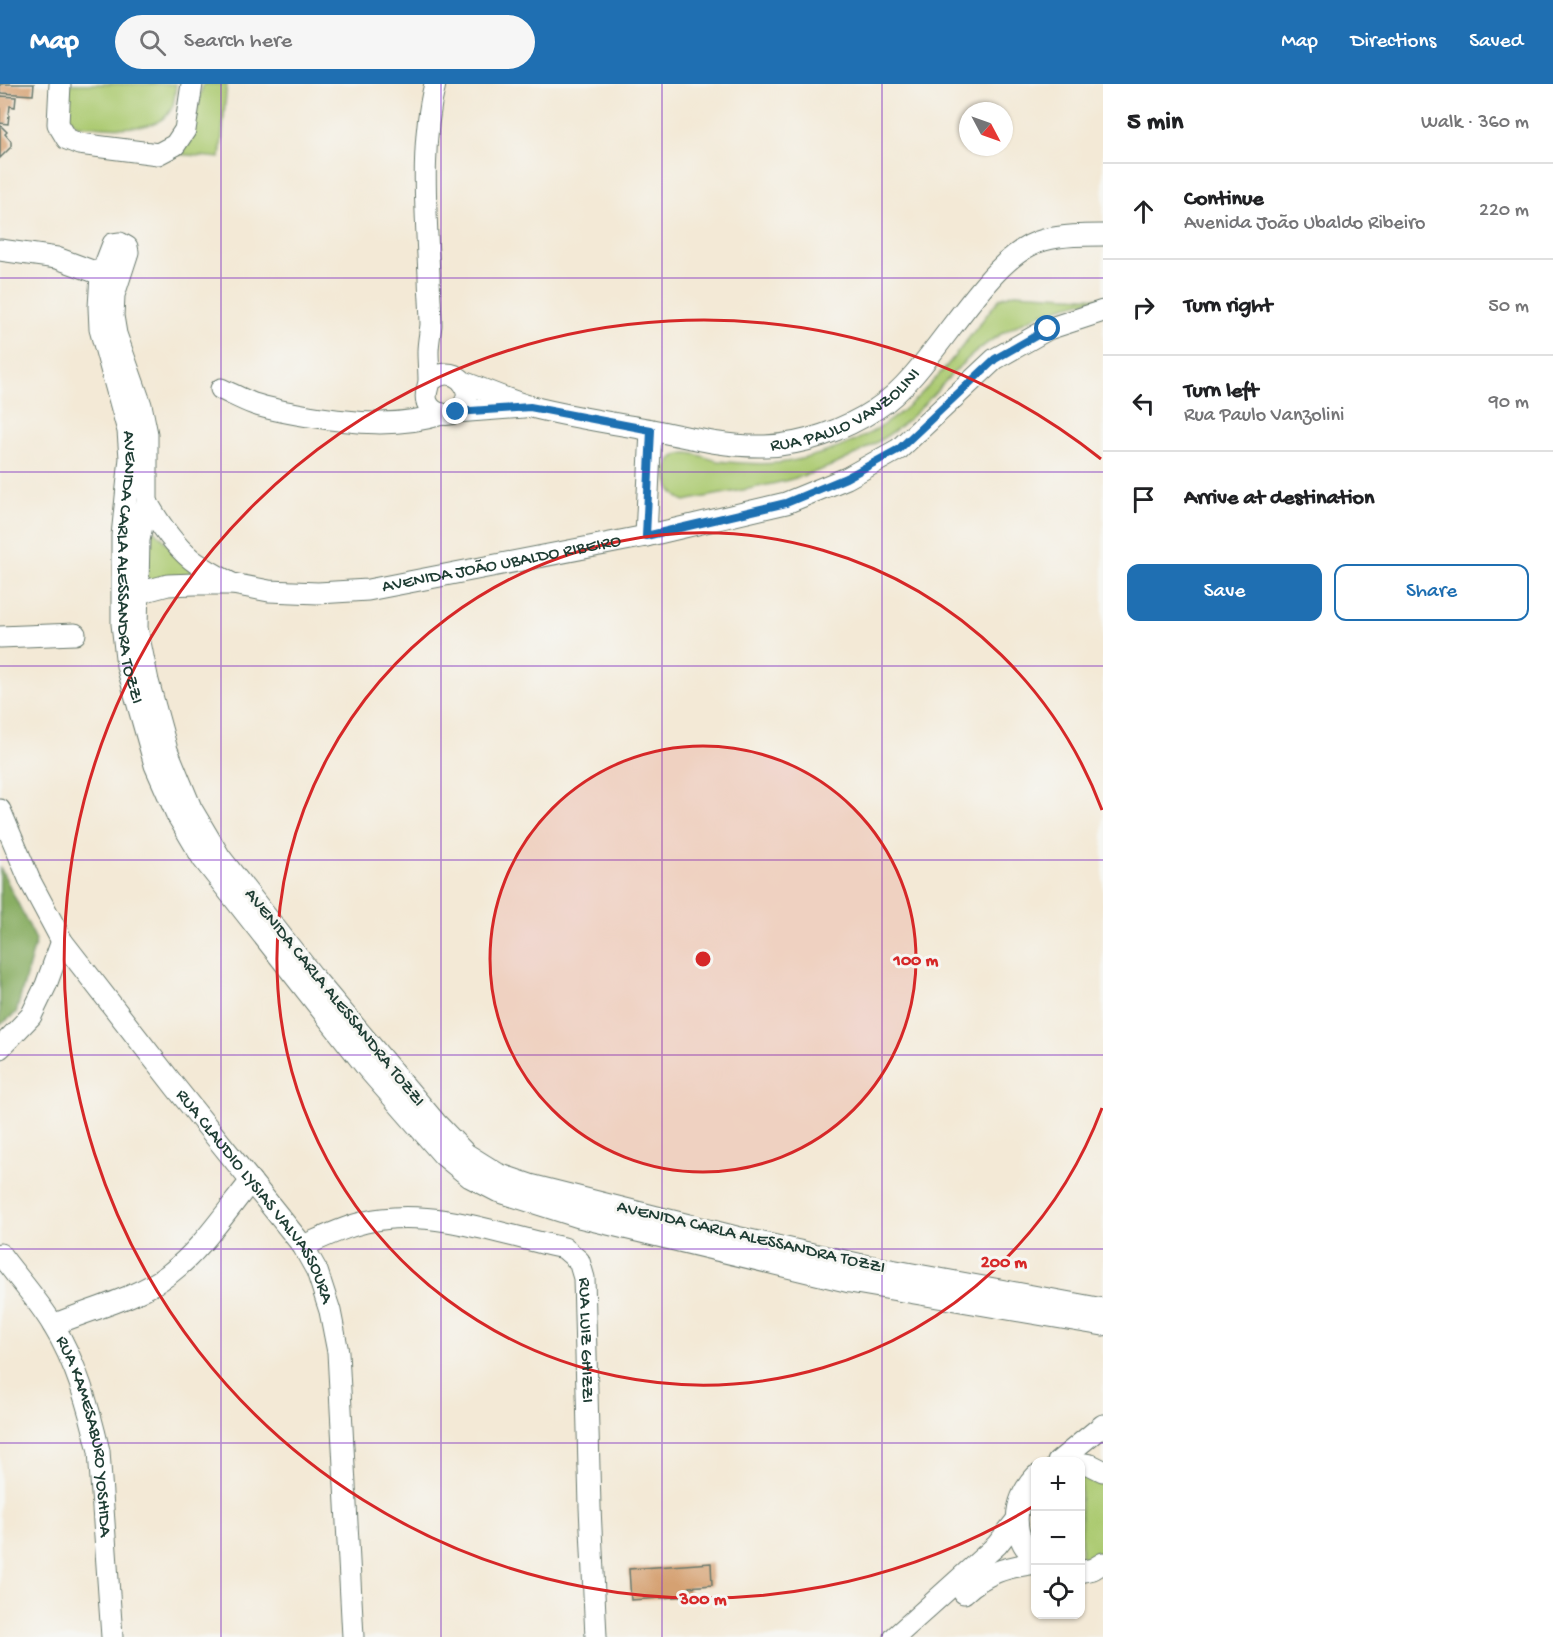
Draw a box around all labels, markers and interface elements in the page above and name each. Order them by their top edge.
search box [115,15,535,69]
text: Map [30,26,79,59]
icon: search [136,26,169,59]
text: Search here [184,29,292,55]
text: Map [1281,30,1318,55]
text: Directions [1351,30,1436,55]
text: Saved [1469,30,1523,55]
north arrow [959,102,1013,156]
text: 5 min [1127,108,1183,139]
text: Walk · 360 m [1421,112,1529,135]
text: Continue [1184,187,1264,213]
icon: ahead [1127,195,1160,228]
text: 220 m [1479,200,1529,223]
text: Avenida João Ubaldo Ribeiro [1184,213,1425,236]
icon: right [1127,291,1160,324]
text: Turn right [1184,294,1272,320]
text: 50 m [1488,296,1529,319]
route start [1034,315,1060,341]
street label: RUA PAULO VANZOLINI [769,364,925,456]
text: Turn left [1184,379,1258,405]
icon: left [1127,387,1160,420]
text: 90 m [1489,392,1529,415]
route end [442,398,468,424]
text: Rua Paulo Vanzolini [1184,405,1344,428]
street label: AVENIDA CARLA ALESSANDRA TOZZI [111,430,148,706]
icon: arrive [1127,483,1160,516]
text: Arrive at destination [1184,486,1374,512]
street label: AVENIDA JOÃO UBALDO RIBEIRO [380,531,623,598]
button: Save [1127,564,1322,621]
button: Share [1334,564,1529,621]
street label: AVENIDA CARLA ALESSANDRA TOZZI [239,885,429,1111]
centre of rings [693,949,713,969]
text: 100 m [893,951,939,972]
street label: RUA CLAUDIO LYSIAS VALVASSOURA [171,1085,338,1307]
street label: AVENIDA CARLA ALESSANDRA TOZZI [615,1197,887,1279]
text: 200 m [981,1253,1027,1274]
street label: RUA LUIZ GHIZZI [573,1277,598,1403]
street label: RUA KAMESABURO YOSHIDA [51,1332,116,1539]
map controls [1031,1457,1085,1619]
button: + [1031,1457,1085,1511]
button: − [1031,1511,1085,1565]
button: locate [1031,1565,1085,1619]
text: 300 m [679,1590,727,1611]

